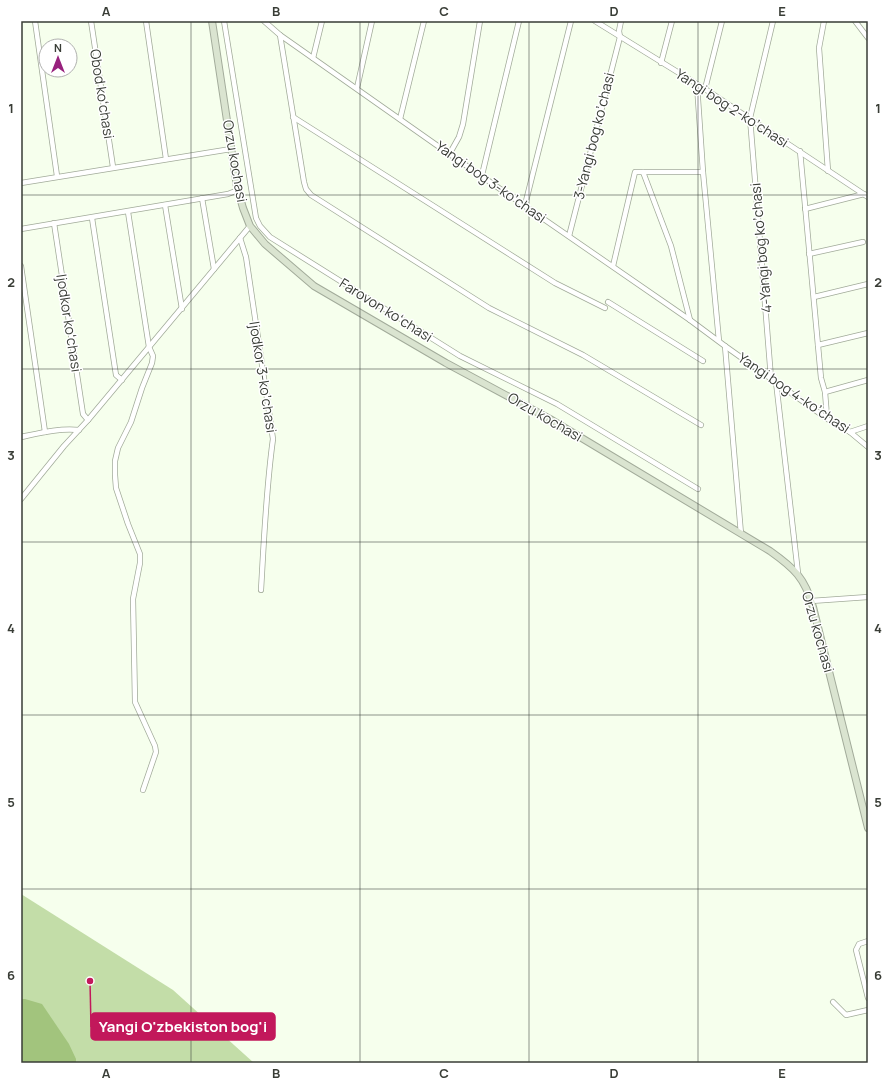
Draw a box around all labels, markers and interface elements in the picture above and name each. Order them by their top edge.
text: A [102,2,111,20]
text: B [272,2,280,20]
text: C [439,2,449,20]
text: D [609,2,619,20]
text: E [778,2,786,20]
north arrow [38,38,78,78]
text: N [54,40,62,55]
street label: Obod koʻchasi [86,48,119,140]
street label: Yangi bog 2-koʼchasi [672,64,793,151]
street label: 3-Yangi bog koʼchasi [569,71,618,201]
text: 1 [8,99,14,117]
text: 1 [875,99,881,117]
street label: Orzu kochasi [219,118,252,204]
street label: Yangi bog 3-koʼchasi [432,136,550,227]
street label: 4-Yangi bog koʼchasi [745,182,776,314]
text: 2 [7,273,15,291]
street label: Ijodkor koʻchasi [52,273,87,373]
street label: Farovon koʻchasi [336,273,436,346]
text: 2 [874,273,882,291]
street label: Ijodkor 3-koʼchasi [245,320,282,434]
street label: Yangi bog 4-koʼchasi [734,348,854,437]
street label: Orzu kochasi [504,388,586,446]
text: 3 [7,446,15,464]
text: 3 [874,446,882,464]
street label: Orzu kochasi [798,589,839,675]
text: 4 [7,619,15,637]
text: 4 [874,619,882,637]
text: 5 [7,793,15,811]
text: 5 [874,793,882,811]
text: 6 [7,966,15,984]
text: 6 [874,966,882,984]
callout: Yangi O'zbekiston bog'i [91,1013,275,1040]
text: Yangi O'zbekiston bog'i [99,1016,267,1037]
text: A [102,1064,111,1082]
text: B [272,1064,280,1082]
text: C [439,1064,449,1082]
text: D [609,1064,619,1082]
text: E [778,1064,786,1082]

